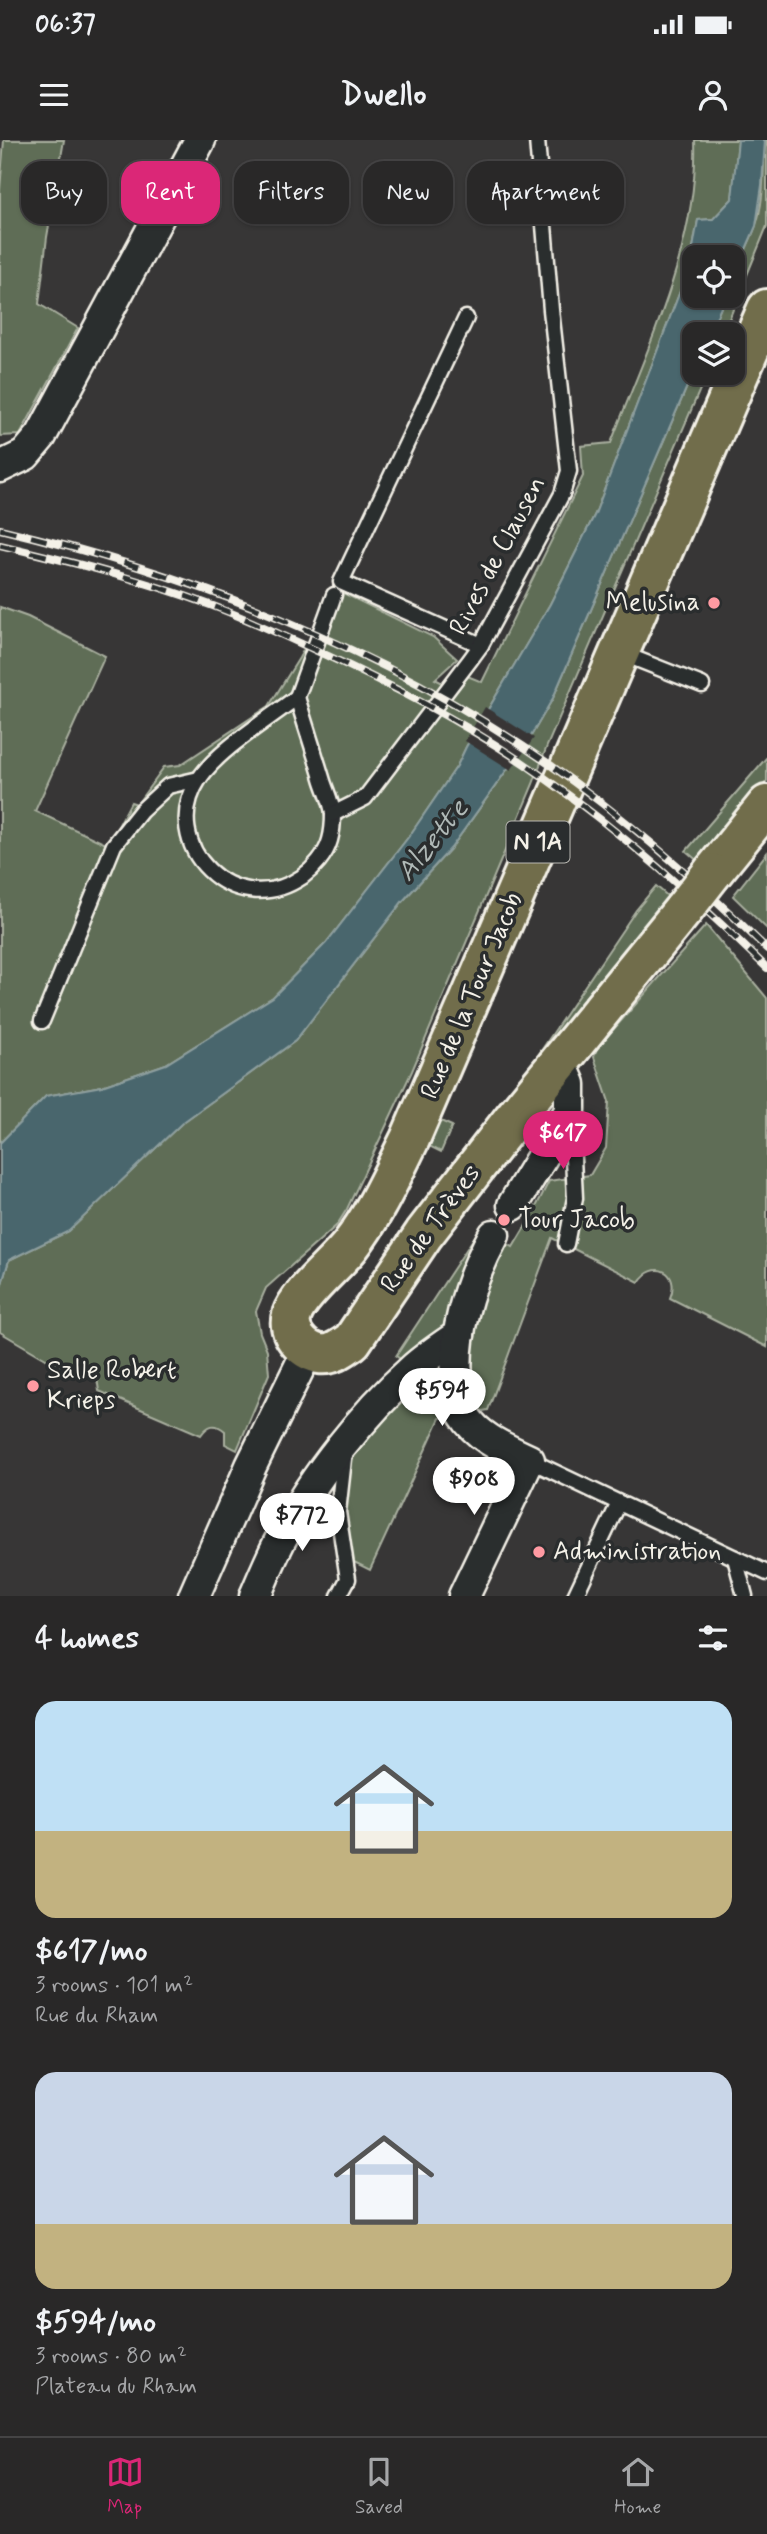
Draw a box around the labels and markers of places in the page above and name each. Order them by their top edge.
place label: Melusina [606,586,700,620]
marker: Melusina [706,595,722,611]
pin: $617 [522,1112,604,1171]
place label: Tour Jacob [518,1203,635,1237]
marker: Tour Jacob [496,1212,512,1228]
place label: Salle Robert Krieps [47,1354,177,1418]
pin: $594 [401,1368,483,1428]
marker: Salle Robert Krieps [25,1378,41,1394]
pin: $908 [433,1458,515,1517]
pin: $772 [261,1494,343,1553]
place label: Administration [553,1535,721,1569]
marker: Administration [531,1544,547,1560]

